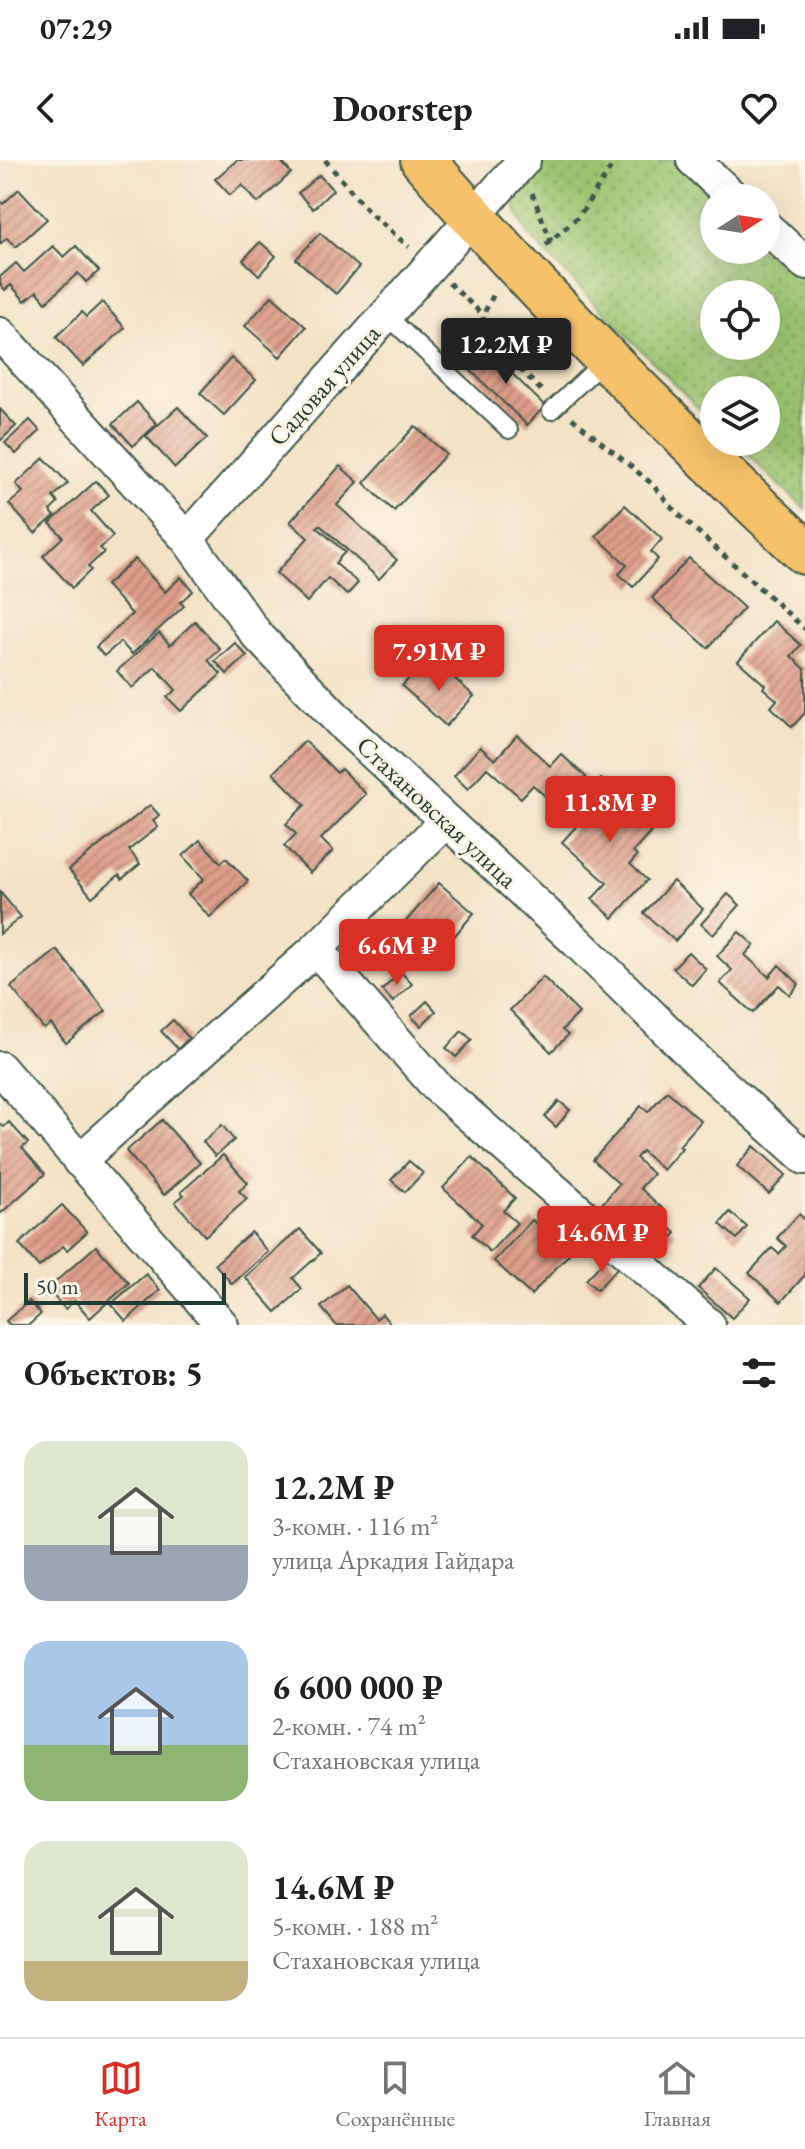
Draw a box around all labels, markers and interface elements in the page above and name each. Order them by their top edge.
text: 07:29 [40,9,112,48]
text: Doorstep [332,85,473,132]
icon: back [24,86,68,130]
icon: heart [737,86,781,130]
north arrow [700,184,780,264]
map controls [700,184,780,456]
button: locate [700,280,780,360]
street label: Садовая улица [260,317,388,453]
pin: 12.2M ₽ [432,318,580,386]
text: 12.2M ₽ [459,327,553,361]
button: layers [700,376,780,456]
pin: 7.91M ₽ [365,625,513,693]
text: 7.91M ₽ [392,634,486,668]
street label: Стахановская улица [349,729,525,896]
pin: 11.8M ₽ [536,776,684,844]
text: 11.8M ₽ [563,785,657,819]
pin: 6.6M ₽ [332,919,462,987]
text: 6.6M ₽ [357,928,437,962]
pin: 14.6M ₽ [528,1206,676,1274]
text: 14.6M ₽ [555,1215,649,1249]
scale bar [24,1269,226,1305]
text: 50 m [36,1272,79,1301]
text: Объектов: 5 [24,1351,203,1395]
icon: filters [737,1351,781,1395]
text: 12.2M ₽ [272,1465,395,1509]
icon: home [88,1473,184,1569]
text: 3-комн. · 116 m² [272,1509,438,1543]
text: улица Аркадия Гайдара [272,1543,514,1577]
text: 6 600 000 ₽ [272,1665,443,1709]
icon: home [88,1673,184,1769]
text: 2-комн. · 74 m² [272,1709,426,1743]
text: Стахановская улица [272,1743,480,1777]
text: 14.6M ₽ [272,1865,395,1909]
icon: home [88,1873,184,1969]
text: 5-комн. · 188 m² [272,1909,438,1943]
text: Стахановская улица [272,1943,480,1977]
tab: Карта [94,2056,147,2133]
tab: Сохранённые [335,2056,455,2133]
tab: Главная [644,2056,711,2133]

